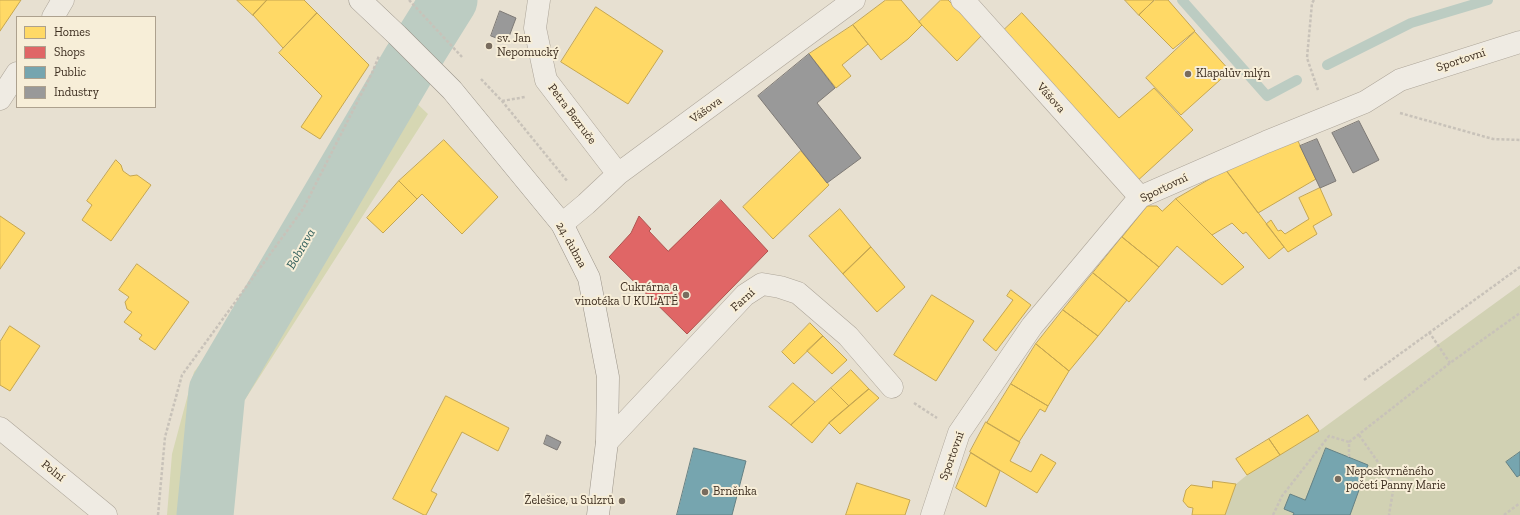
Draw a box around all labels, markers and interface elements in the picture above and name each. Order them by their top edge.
legend [16,16,156,108]
text: Homes [54,25,90,39]
place label: sv. Jan Nepomucký [497,32,559,60]
marker: sv. Jan Nepomucký [484,41,494,51]
text: Shops [54,45,85,59]
street label: Sportovní [1435,45,1487,75]
text: Public [54,65,86,79]
place label: Klapalův mlýn [1196,67,1270,81]
marker: Klapalův mlýn [1183,69,1193,79]
street label: Vášova [1034,80,1068,116]
street label: Petra Bezruče [545,81,599,147]
text: Industry [54,85,99,99]
street label: Vášova [687,94,725,126]
street label: Sportovní [1138,170,1190,206]
street label: 24. dubna [553,220,589,270]
water label: Bobrava [283,226,319,272]
place label: Cukrárna a vinotéka U KULATÉ [575,281,678,309]
street label: Farní [728,285,758,315]
marker: Cukrárna a vinotéka U KULATÉ [681,290,691,300]
street label: Sportovní [937,430,967,482]
street label: Polní [38,457,68,485]
place label: Neposkvrněného početí Panny Marie [1346,465,1446,493]
marker: Neposkvrněného početí Panny Marie [1333,474,1343,484]
place label: Brněnka [713,485,757,499]
marker: Brněnka [700,487,710,497]
place label: Želešice, u Sulzrů [525,494,614,508]
marker: Želešice, u Sulzrů [617,496,627,506]

